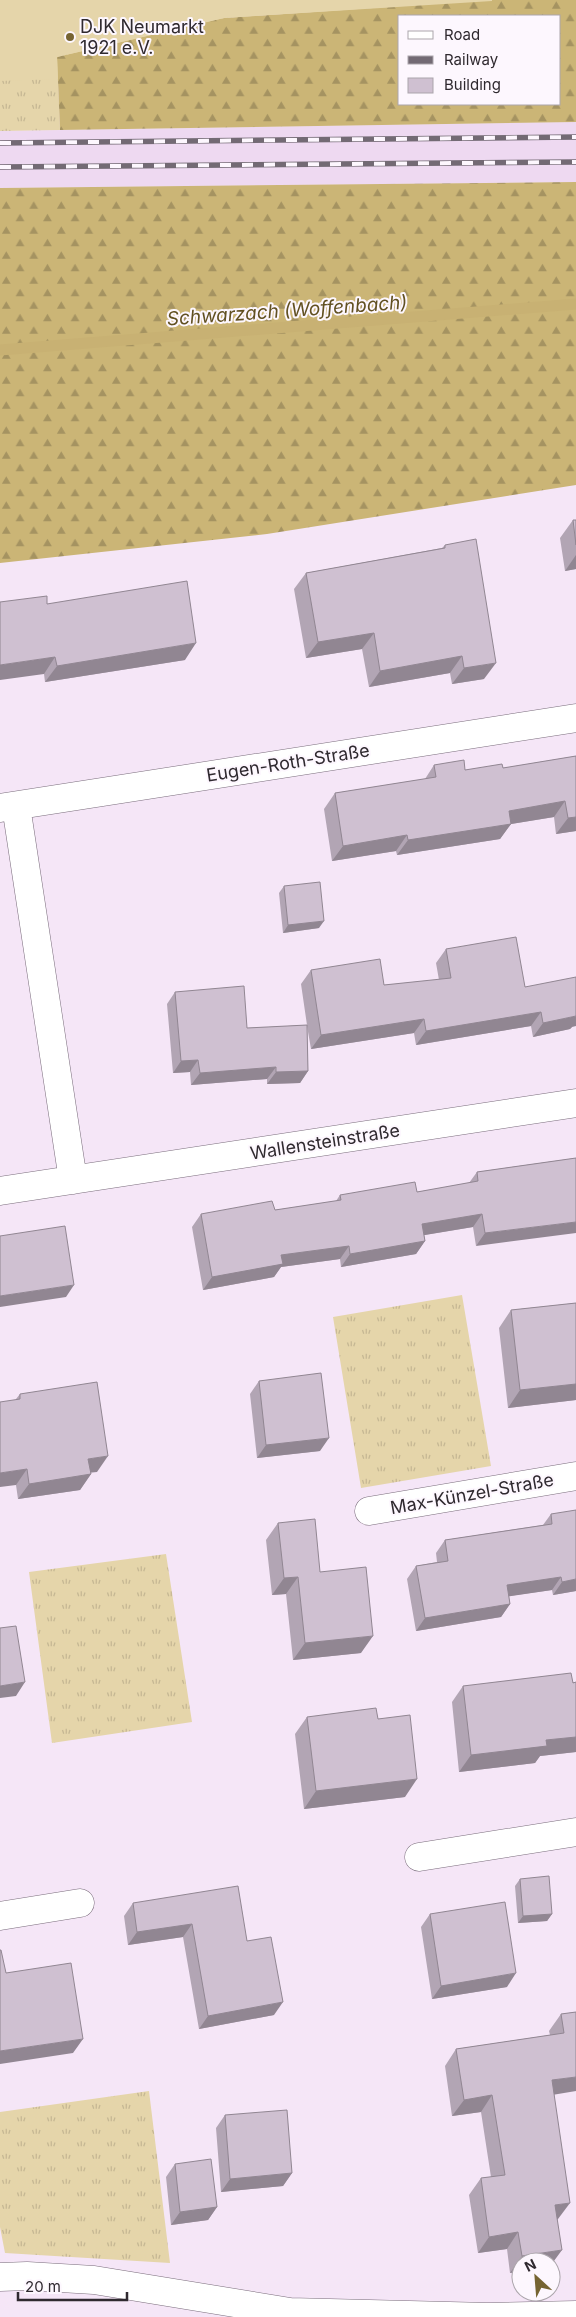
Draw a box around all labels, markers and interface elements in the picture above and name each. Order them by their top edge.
legend [398,15,561,105]
place label: DJK Neumarkt 1921 e.V. [80,16,204,58]
text: Road [444,25,480,44]
marker: DJK Neumarkt 1921 e.V. [64,31,76,43]
text: Railway [444,50,499,69]
text: Building [444,75,501,94]
water label: Schwarzach (Woffenbach) [166,291,408,330]
street label: Eugen-Roth-Straße [205,739,371,786]
street label: Wallensteinstraße [249,1119,401,1164]
street label: Max-Künzel-Straße [389,1469,555,1518]
north arrow [511,2252,561,2302]
text: N [522,2255,539,2275]
scale bar [18,2270,126,2302]
text: 20 m [25,2277,61,2296]

